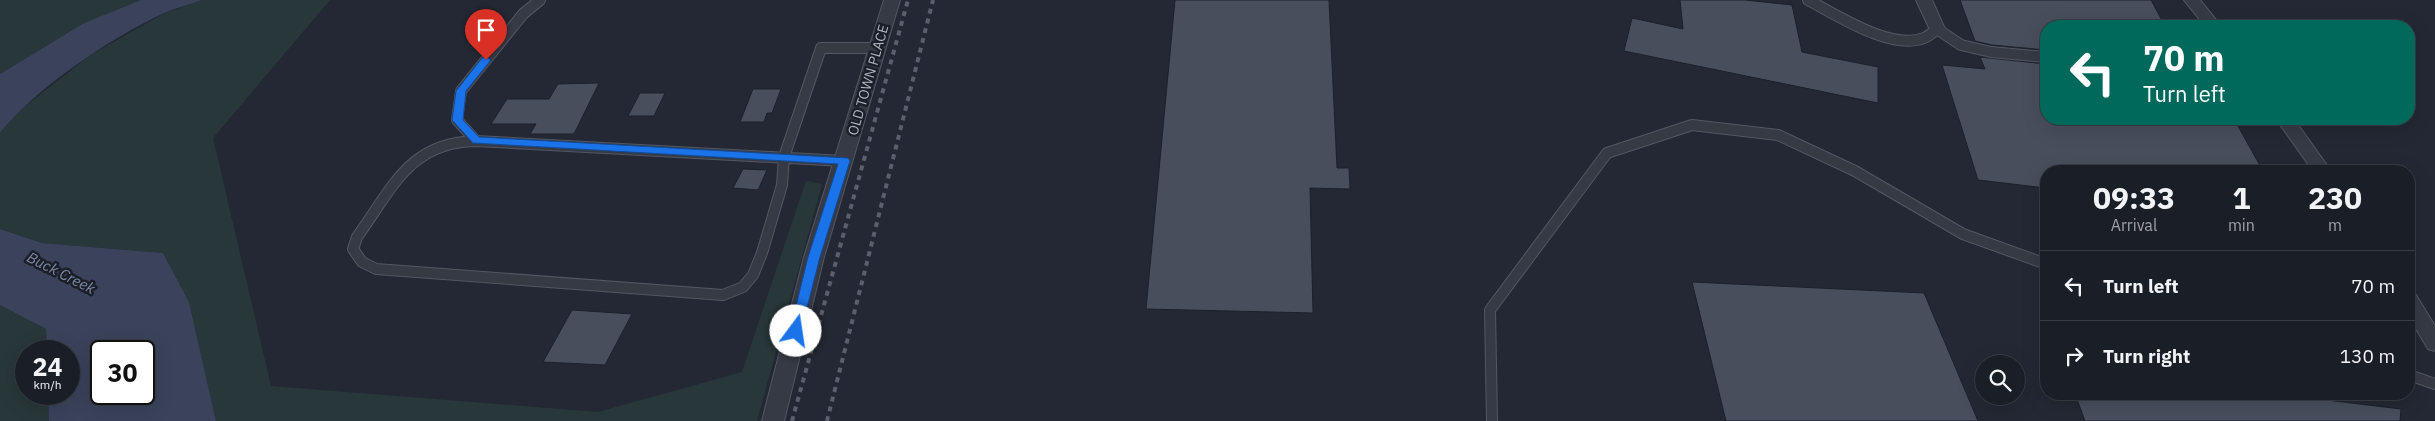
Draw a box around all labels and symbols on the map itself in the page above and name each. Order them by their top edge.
pin [465,9,507,60]
street label: OLD TOWN PLACE [844,23,892,137]
water label: Buck Creek [24,247,99,298]
position arrow [769,304,821,356]
speed limit sign: 30 [90,340,155,405]

